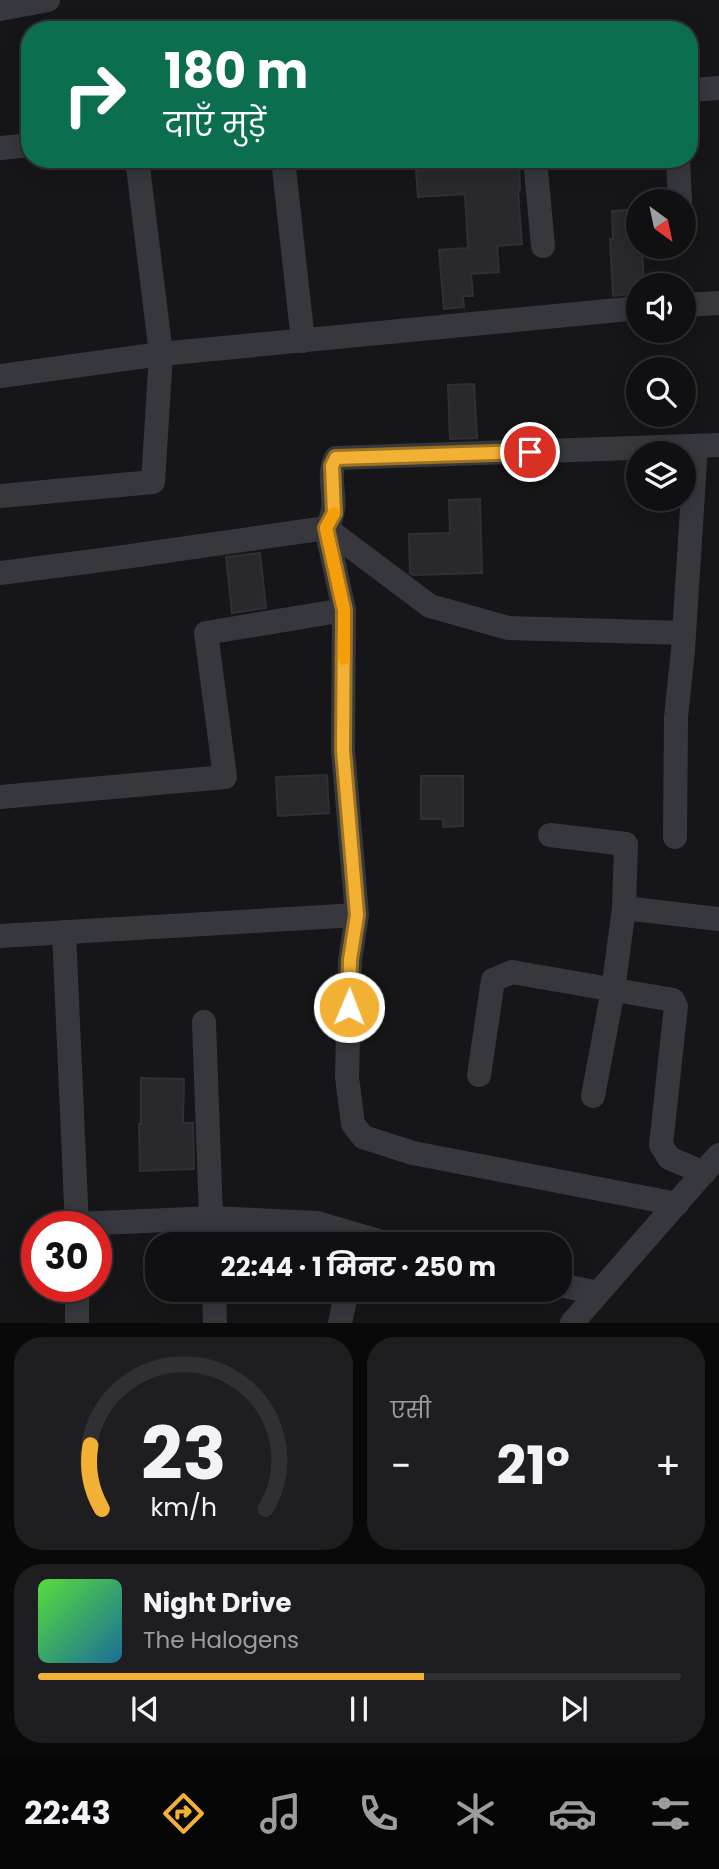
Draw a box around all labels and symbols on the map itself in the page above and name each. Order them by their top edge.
north arrow [626,189,696,259]
pin [500,422,560,482]
position arrow [312,970,386,1044]
speed limit sign: 30 [21,1211,112,1302]

